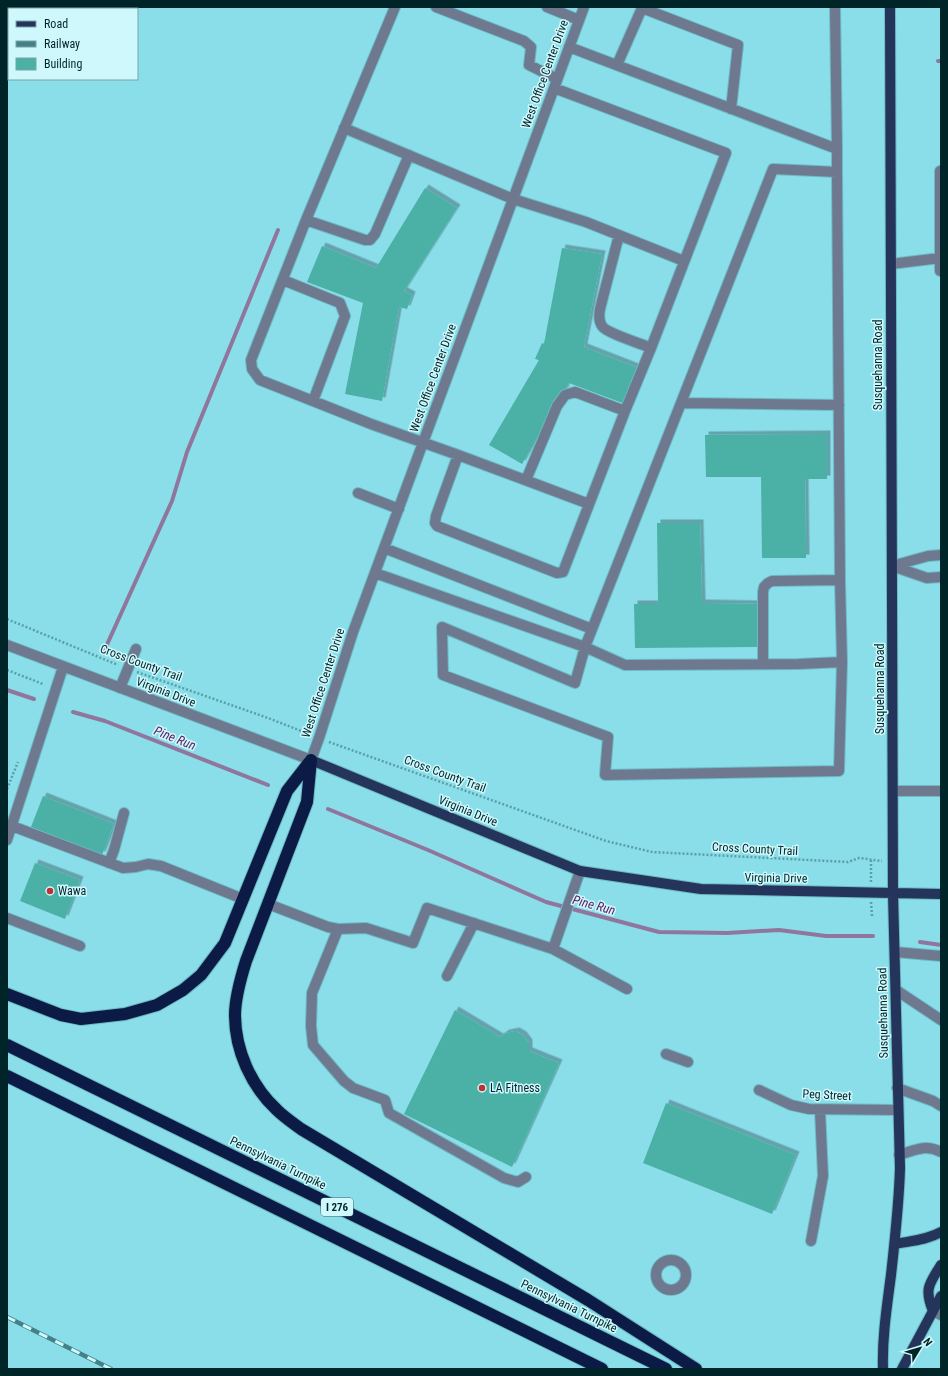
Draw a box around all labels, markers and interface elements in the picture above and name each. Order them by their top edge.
legend [8,8,138,80]
text: Road [44,17,68,31]
street label: West Office Center Drive [519,18,571,130]
text: Railway [44,37,80,51]
text: Building [44,57,82,71]
street label: Susquehanna Road [871,320,885,410]
street label: West Office Center Drive [407,322,459,434]
street label: West Office Center Drive [299,626,347,739]
street label: Cross County Trail [98,642,184,684]
street label: Susquehanna Road [873,644,887,734]
street label: Virginia Drive [134,674,198,710]
water label: Pine Run [152,723,198,753]
street label: Cross County Trail [402,753,488,795]
street label: Virginia Drive [436,793,500,829]
street label: Cross County Trail [712,840,798,858]
street label: Virginia Drive [745,870,808,886]
place label: Wawa [58,884,86,898]
marker: Wawa [45,886,55,896]
water label: Pine Run [571,892,617,918]
street label: Susquehanna Road [875,967,891,1058]
place label: LA Fitness [490,1081,540,1095]
marker: LA Fitness [477,1083,487,1093]
street label: Peg Street [802,1087,852,1103]
street label: Pennsylvania Turnpike [228,1134,329,1193]
road number: I 276 [321,1198,353,1216]
street label: Pennsylvania Turnpike [519,1277,620,1336]
north arrow [900,1328,940,1368]
text: N [920,1335,935,1349]

